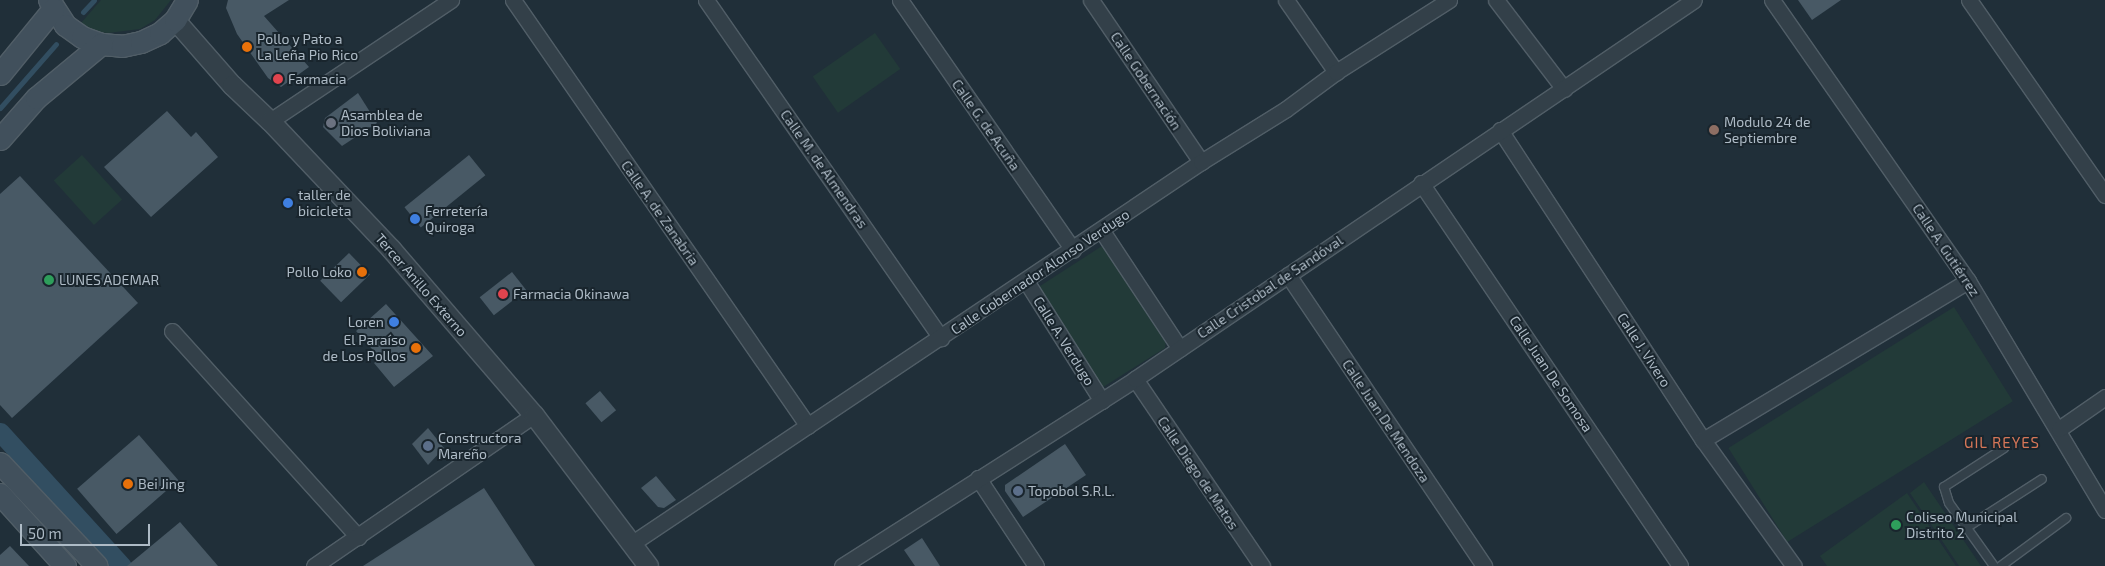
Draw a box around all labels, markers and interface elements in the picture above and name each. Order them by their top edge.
street label: Calle Gobernación [1107,29,1185,133]
place label: Pollo y Pato a La Leña Pio Rico [257,31,358,64]
marker: Pollo y Pato a La Leña Pio Rico [241,41,253,53]
place label: Farmacia [288,71,346,87]
marker: Farmacia [272,73,284,85]
street label: Calle G. de Acuña [948,76,1024,174]
street label: Calle M. de Almendras [777,106,871,232]
place label: Asamblea de Dios Boliviana [341,107,431,140]
place label: Modulo 24 de Septiembre [1724,114,1811,146]
marker: Asamblea de Dios Boliviana [325,117,337,129]
marker: Modulo 24 de Septiembre [1708,124,1720,136]
street label: Calle A. de Zanabria [617,157,703,269]
place label: taller de bicicleta [298,187,351,220]
marker: taller de bicicleta [282,197,294,209]
street label: Calle A. Gutiérrez [1909,200,1983,300]
place label: Ferretería Quiroga [425,203,488,236]
street label: Calle Gobernador Alonso Verdugo [947,206,1133,338]
marker: Ferretería Quiroga [409,213,421,225]
street label: Tercer Anillo Externo [371,230,471,340]
street label: Calle Cristobal de Sandóval [1194,232,1346,342]
place label: Pollo Loko [286,264,352,280]
marker: Pollo Loko [356,266,368,278]
place label: LUNES ADEMAR [59,272,159,288]
marker: LUNES ADEMAR [43,274,55,286]
place label: Farmacia Okinawa [513,286,630,302]
marker: Farmacia Okinawa [497,288,509,300]
street label: Calle A. Verdugo [1030,293,1098,389]
street label: Calle J. Vivero [1614,309,1674,391]
street label: Calle Juan De Somosa [1506,312,1596,436]
place label: Loren [348,314,384,330]
marker: Loren [388,316,400,328]
place label: El Paraíso de Los Pollos [322,332,406,364]
marker: El Paraíso de Los Pollos [410,342,422,354]
street label: Calle Juan De Mendoza [1339,356,1433,486]
street label: Calle Diego de Matos [1154,413,1242,533]
place label: Constructora Mareño [438,430,522,462]
district label: GIL REYES [1963,434,2041,452]
marker: Constructora Mareño [422,440,434,452]
place label: Bei Jing [138,476,185,492]
marker: Bei Jing [122,478,134,490]
place label: Topobol S.R.L. [1028,483,1115,499]
marker: Topobol S.R.L. [1012,485,1024,497]
place label: Coliseo Municipal Distrito 2 [1906,509,2017,542]
scale bar [22,514,152,546]
marker: Coliseo Municipal Distrito 2 [1890,519,1902,531]
text: 50 m [28,524,62,542]

